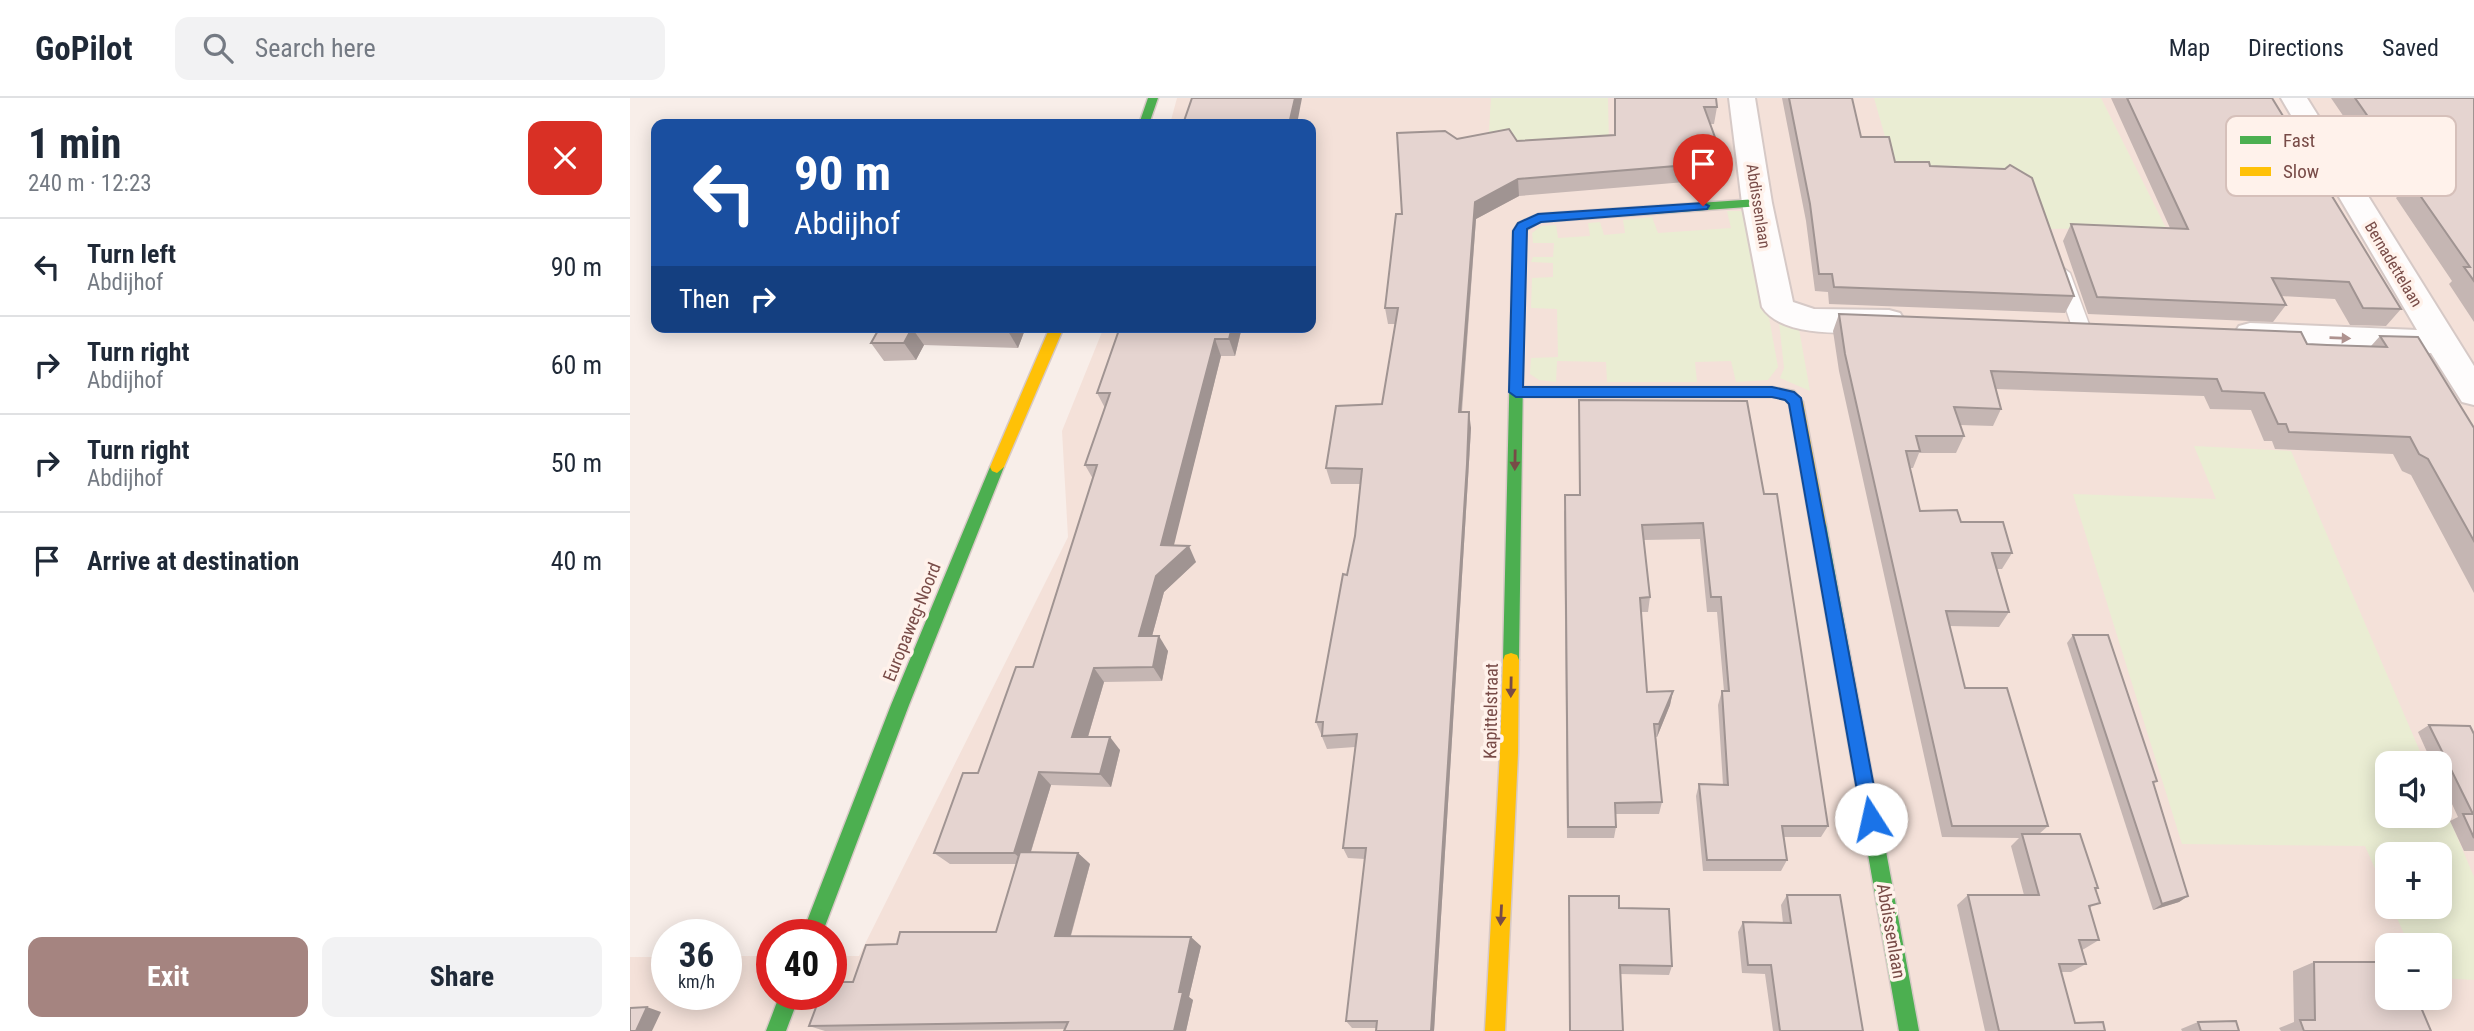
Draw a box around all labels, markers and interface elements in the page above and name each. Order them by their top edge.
search box [175,17,665,80]
text: GoPilot [35,29,133,68]
icon: search [199,29,237,67]
text: Search here [255,33,376,63]
text: Map [2169,34,2210,62]
text: Directions [2248,34,2344,62]
text: Saved [2382,34,2439,62]
legend [2226,116,2456,196]
text: 1 min [28,119,121,168]
button: close [528,121,602,195]
text: Fast [2283,129,2315,152]
pin [1673,134,1733,206]
text: 90 m [794,145,891,202]
icon: arrive [1684,145,1722,183]
icon: left [679,147,770,238]
text: Slow [2283,160,2319,183]
street label: Abdissenlaan [1742,162,1775,250]
text: 240 m · 12:23 [28,170,152,197]
text: Abdijhof [794,204,900,242]
street label: Bernadettelaan [2361,218,2426,310]
text: Turn left [87,239,176,269]
icon: left [28,248,66,286]
text: 90 m [551,252,602,282]
text: Abdijhof [87,269,163,296]
icon: right [744,280,782,318]
text: Then [679,284,730,314]
one-way arrow [2329,333,2351,344]
text: Turn right [87,337,189,367]
icon: right [28,346,66,384]
text: 60 m [551,350,602,380]
text: Abdijhof [87,367,163,394]
text: Turn right [87,435,189,465]
icon: right [28,444,66,482]
text: 50 m [551,448,602,478]
one-way arrow [1509,449,1520,471]
text: Abdijhof [87,465,163,492]
icon: arrive [28,542,66,580]
text: Arrive at destination [87,546,299,576]
text: 40 m [551,546,602,576]
street label: Europaweg-Noord [878,559,945,684]
street label: Kapittelstraat [1479,663,1502,759]
one-way arrow [1505,677,1516,699]
map controls [2375,751,2452,1010]
button: sound [2375,751,2452,828]
position arrow [1834,782,1908,856]
button: + [2375,842,2452,919]
street label: Abdissenlaan [1873,882,1910,980]
one-way arrow [1496,904,1507,926]
speed limit sign: 40 [756,919,847,1010]
button: − [2375,933,2452,1010]
text: 36 [679,935,714,976]
button: Exit [28,937,308,1017]
button: Share [322,937,602,1017]
text: km/h [678,971,715,992]

